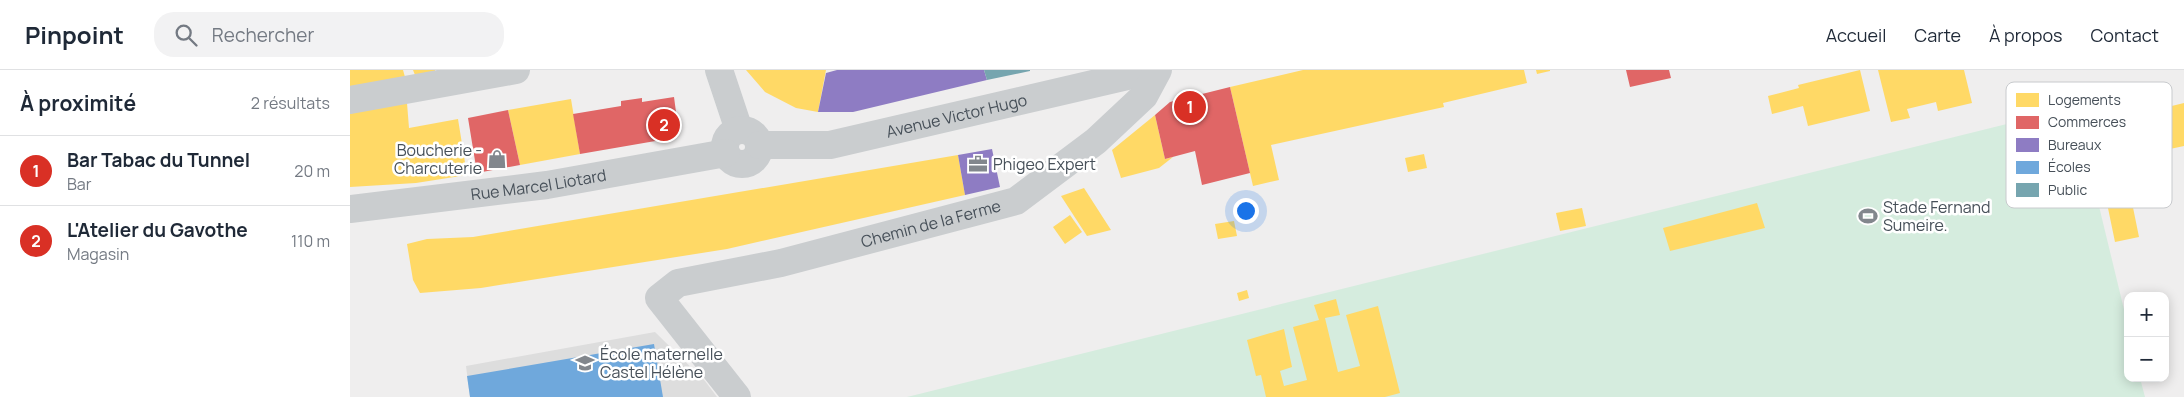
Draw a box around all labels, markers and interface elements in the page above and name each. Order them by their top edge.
search box [154,12,504,57]
text: Pinpoint [25,18,124,51]
icon: search [172,21,200,49]
text: Rechercher [212,22,314,48]
text: Accueil [1826,23,1886,47]
text: Carte [1914,23,1961,47]
text: À propos [1989,23,2062,47]
text: Contact [2090,23,2159,47]
legend [2006,82,2172,208]
pin: 1 [1174,88,1206,126]
text: À proximité [20,89,136,117]
street label: Avenue Victor Hugo [884,89,1029,143]
text: Logements [2048,90,2121,109]
text: 2 résultats [251,92,330,114]
pin: 2 [648,106,680,144]
text: Commerces [2048,112,2126,131]
text: Bureaux [2048,135,2102,154]
place label: Boucherie - Charcuterie [394,139,482,179]
text: Bar Tabac du Tunnel [67,147,250,173]
shop icon: Boucherie - Charcuterie [486,148,508,170]
office icon: Phigeo Expert [967,153,989,175]
place label: Phigeo Expert [993,153,1096,175]
text: Écoles [2048,157,2091,176]
text: 1 [32,160,40,182]
text: 20 m [294,160,330,182]
street label: Rue Marcel Liotard [469,164,608,205]
text: Bar [67,173,91,195]
text: Public [2048,180,2088,199]
street label: Chemin de la Ferme [858,195,1003,252]
place label: Stade Fernand Sumeire. [1883,196,1990,236]
your location [1233,198,1259,224]
sports icon: Stade Fernand Sumeire. [1857,205,1879,227]
text: L'Atelier du Gavothe [67,217,248,243]
text: 2 [31,230,41,252]
text: 110 m [291,230,330,252]
text: Magasin [67,243,129,265]
map controls [2124,292,2169,382]
button: + [2124,292,2169,337]
button: − [2124,337,2169,382]
place label: École maternelle Castel Hélène [600,343,723,383]
school or university icon: École maternelle Castel Hélène [574,352,596,374]

